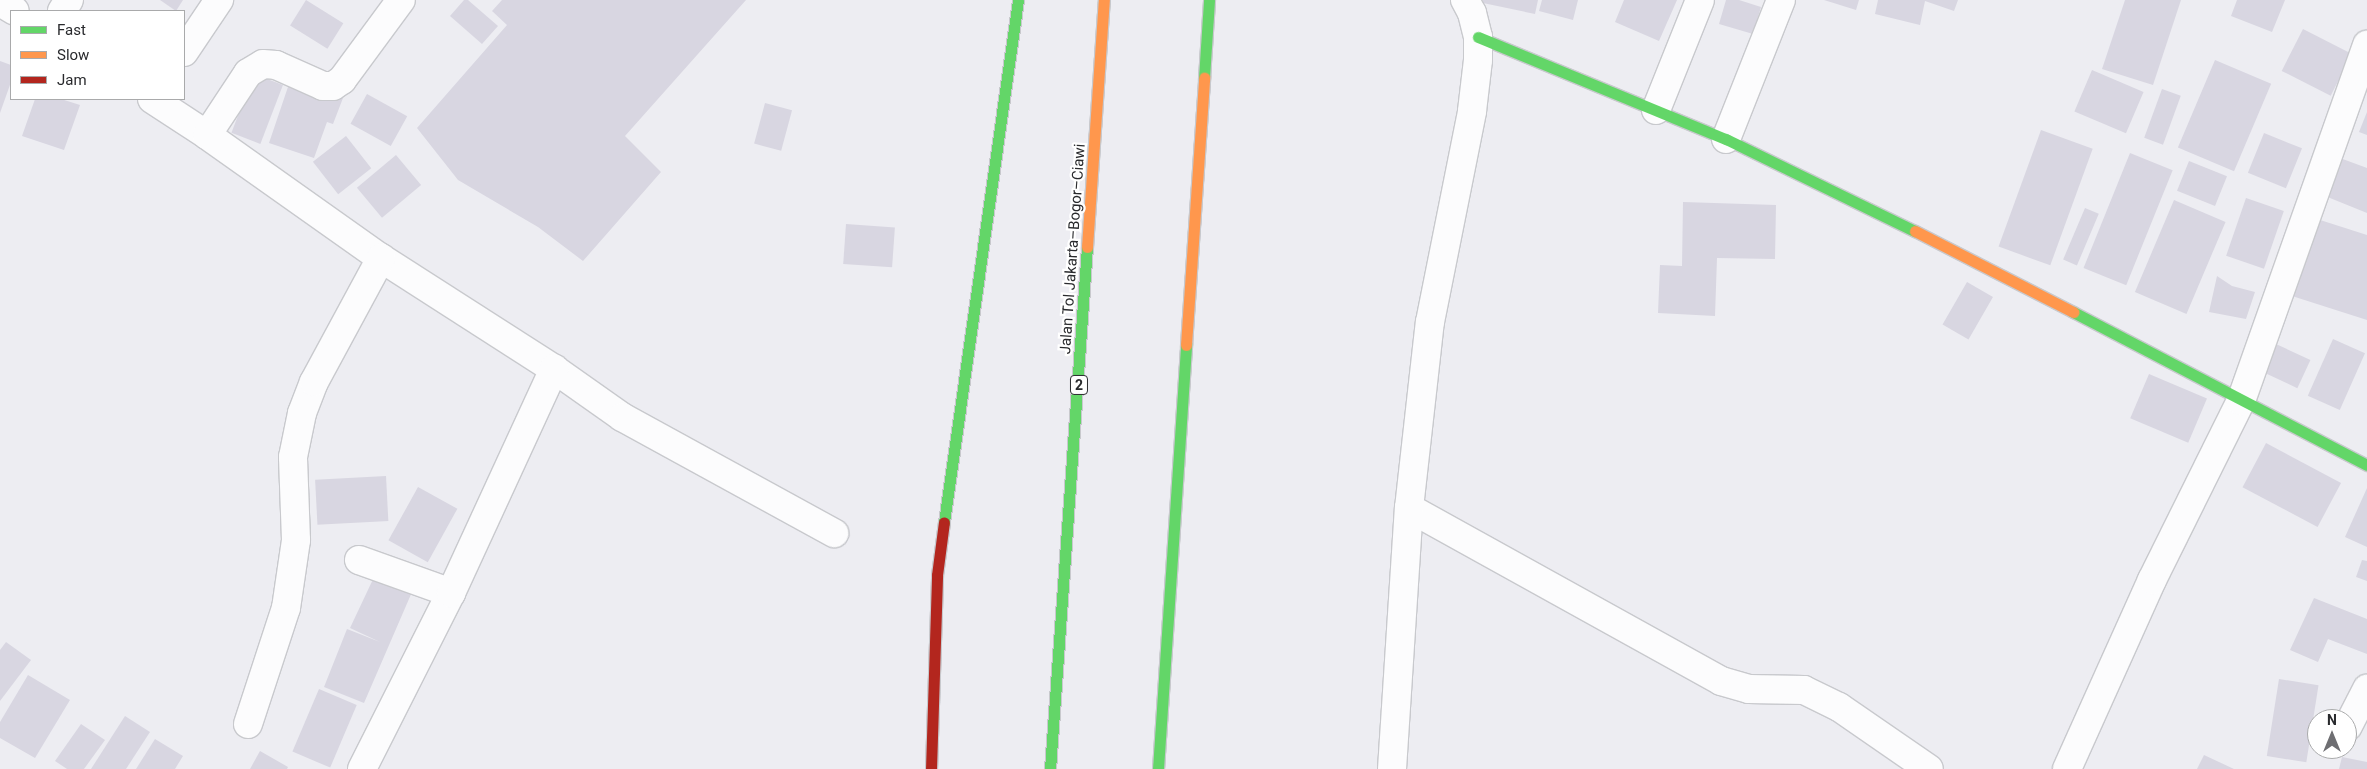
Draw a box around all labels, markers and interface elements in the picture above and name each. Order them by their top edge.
legend [10,10,185,100]
text: Fast [57,21,86,39]
text: Slow [57,46,89,64]
text: Jam [57,71,87,89]
street label: Jalan Tol Jakarta–Bogor–Ciawi [1057,143,1089,355]
road number: 2 [1069,374,1089,396]
north arrow [2307,709,2357,759]
text: N [2327,712,2337,728]

